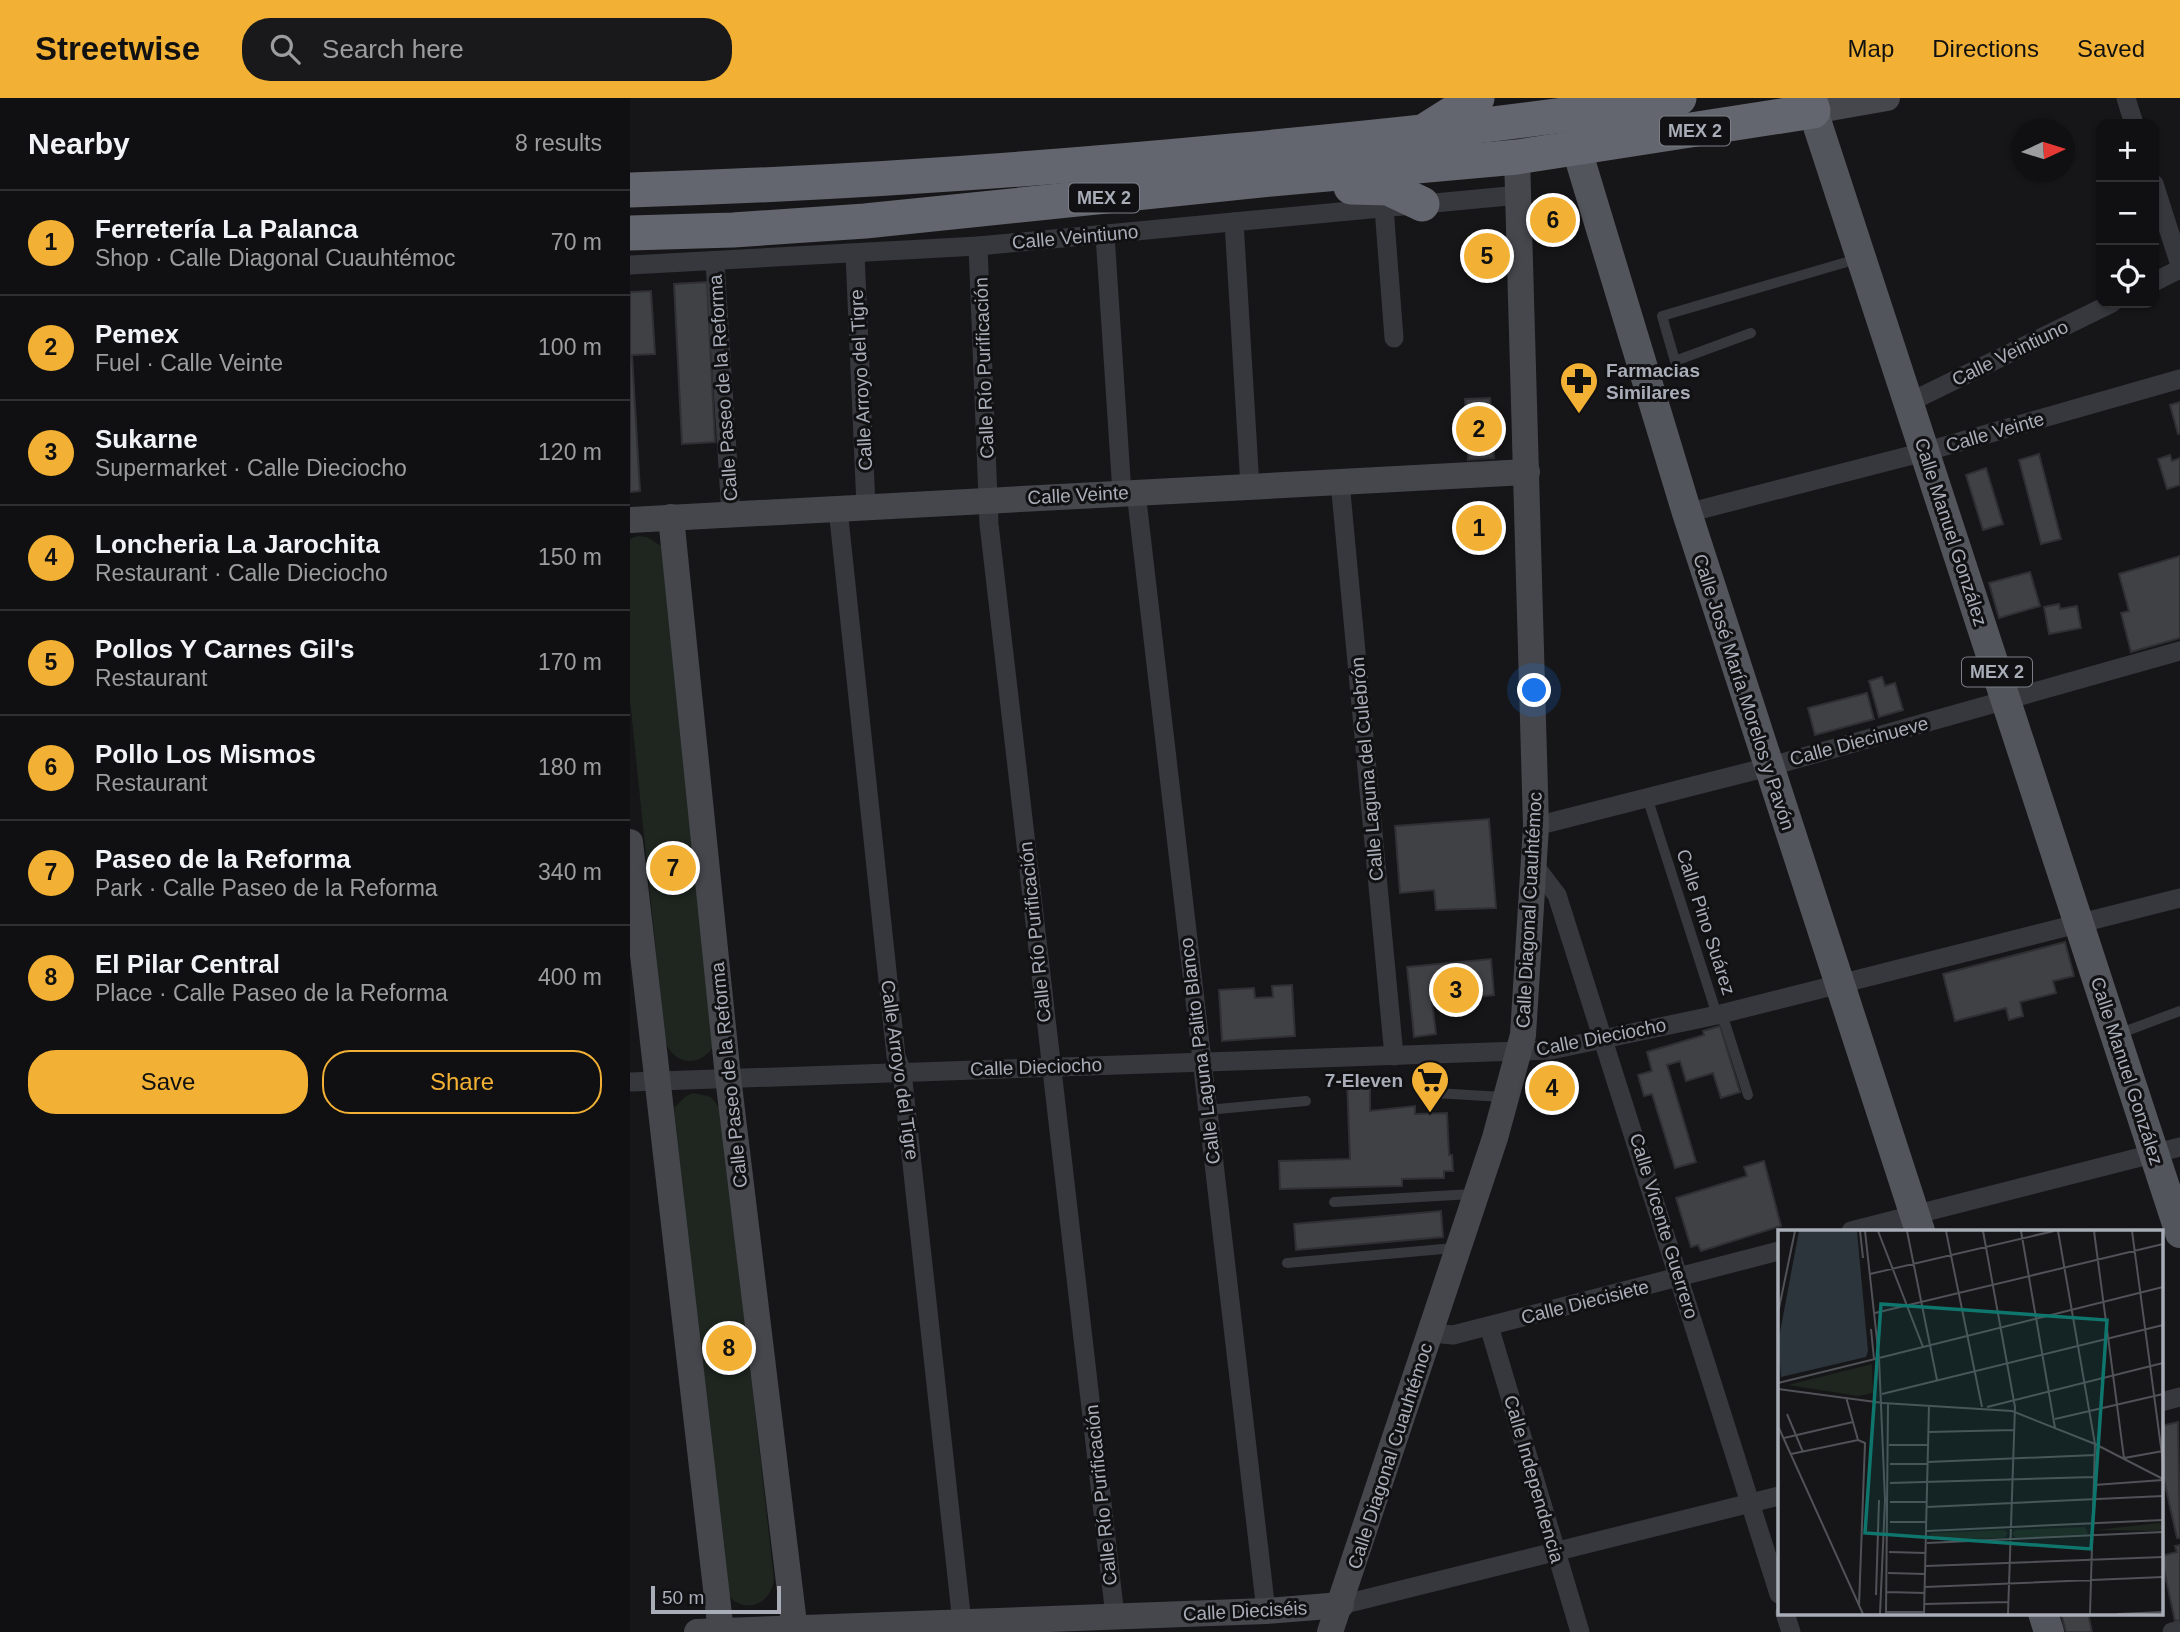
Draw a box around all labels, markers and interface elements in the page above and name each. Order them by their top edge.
search box [242,18,732,81]
text: Streetwise [35,30,200,67]
icon: search [266,30,304,68]
text: Search here [322,34,464,64]
text: Map [1848,35,1894,62]
text: Directions [1932,35,2039,62]
text: Saved [2077,35,2145,62]
road number: MEX 2 [1660,116,1730,146]
north arrow [2012,119,2075,182]
map controls [2096,119,2159,308]
button: + [2096,119,2159,182]
text: Nearby [28,127,130,160]
text: 8 results [515,130,602,156]
button: − [2096,182,2159,245]
road number: MEX 2 [1069,184,1139,212]
pin: 6 [1530,194,1576,246]
text: Ferretería La Palanca [95,214,358,244]
street label: Calle Veintiuno [1011,221,1139,253]
text: 1 [45,229,57,255]
text: 70 m [551,229,602,255]
pin: 5 [1464,230,1510,282]
text: Shop · Calle Diagonal Cuauhtémoc [95,245,456,271]
button: locate [2096,245,2159,308]
street label: Calle Paseo de la Reforma [705,274,741,502]
street label: Calle Río Purificación [970,277,998,459]
street label: Calle Arroyo del Tigre [846,289,876,471]
street label: Calle Veintiuno [1948,316,2072,390]
text: Pemex [95,319,179,349]
text: 2 [45,334,57,360]
text: 100 m [538,334,602,360]
text: Fuel · Calle Veinte [95,350,283,376]
pharmacy icon: Farmacias Similares [1558,360,1600,415]
place label: Farmacias Similares [1606,360,1700,403]
pin: 2 [1456,403,1502,455]
street label: Calle Veinte [1943,408,2047,456]
text: Sukarne [95,424,198,454]
street label: Calle Manuel González [1911,435,1991,629]
text: 3 [45,439,57,465]
text: 120 m [538,439,602,465]
text: Supermarket · Calle Dieciocho [95,455,407,481]
street label: Calle Veinte [1027,482,1129,508]
pin: 1 [1456,502,1502,554]
text: Loncheria La Jarochita [95,529,380,559]
text: 4 [45,544,57,570]
text: 150 m [538,544,602,570]
street label: Calle José María Morelos y Pavón [1689,551,1799,833]
text: Restaurant · Calle Dieciocho [95,560,388,586]
text: Pollos Y Carnes Gil's [95,634,355,664]
text: 5 [45,649,57,675]
text: 170 m [538,649,602,675]
street label: Calle Laguna del Culebrón [1347,656,1387,882]
road number: MEX 2 [1962,658,2032,686]
text: Restaurant [95,665,208,691]
your location [1517,673,1551,707]
street label: Calle Diecinueve [1787,712,1931,770]
text: Pollo Los Mismos [95,739,316,769]
text: 6 [45,754,57,780]
text: 180 m [538,754,602,780]
text: Restaurant [95,770,208,796]
street label: Calle Diagonal Cuauhtémoc [1512,791,1546,1029]
street label: Calle Río Purificación [1015,841,1055,1023]
pin: 7 [650,842,696,894]
text: Paseo de la Reforma [95,844,351,874]
street label: Calle Pino Suárez [1673,846,1739,998]
text: 7 [45,859,57,885]
text: 340 m [538,859,602,885]
text: Park · Calle Paseo de la Reforma [95,875,438,901]
street label: Calle Laguna Palito Blanco [1176,936,1224,1166]
text: El Pilar Central [95,949,280,979]
street label: Calle Paseo de la Reforma [707,961,751,1189]
text: 8 [45,964,57,990]
text: 400 m [538,964,602,990]
pin: 3 [1433,964,1479,1016]
street label: Calle Manuel González [2087,974,2167,1168]
street label: Calle Arroyo del Tigre [877,979,923,1161]
text: Place · Calle Paseo de la Reforma [95,980,448,1006]
street label: Calle Dieciocho [1534,1014,1668,1060]
button: Save [28,1050,308,1114]
button: Share [322,1050,602,1114]
street label: Calle Dieciocho [970,1054,1102,1080]
supermarket icon: 7-Eleven [1409,1059,1451,1114]
pin: 4 [1529,1062,1575,1114]
place label: 7-Eleven [1325,1070,1403,1091]
street label: Calle Vicente Guerrero [1626,1131,1702,1321]
inset map [1778,1230,2162,1614]
street label: Calle Diecisiete [1519,1276,1651,1328]
pin: 8 [706,1322,752,1374]
street label: Calle Diagonal Cuauhtémoc [1343,1340,1437,1572]
street label: Calle Independencia [1500,1393,1568,1566]
street label: Calle Río Purificación [1081,1404,1121,1586]
scale bar [651,1583,780,1615]
text: 50 m [662,1587,704,1608]
street label: Calle Dieciséis [1182,1597,1308,1625]

